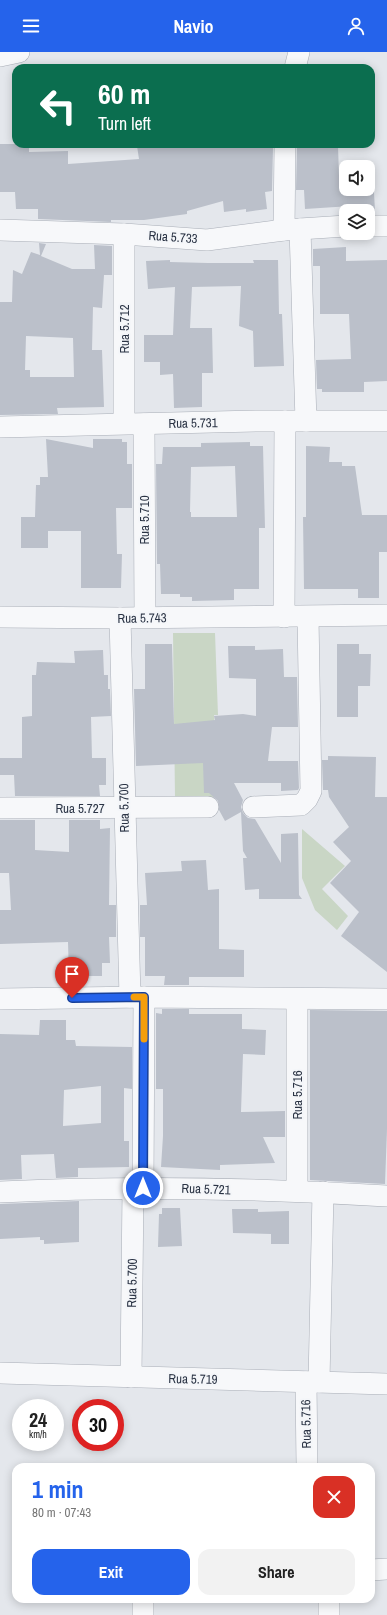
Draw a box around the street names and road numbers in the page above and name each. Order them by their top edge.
street label: Rua 5.733 [148,227,198,247]
street label: Rua 5.712 [116,304,133,354]
street label: Rua 5.731 [168,414,218,432]
street label: Rua 5.710 [136,495,153,545]
street label: Rua 5.743 [117,609,167,627]
street label: Rua 5.700 [115,783,133,833]
street label: Rua 5.727 [55,800,105,817]
street label: Rua 5.716 [289,1070,306,1120]
street label: Rua 5.721 [181,1180,231,1198]
street label: Rua 5.700 [123,1258,141,1308]
street label: Rua 5.719 [168,1370,218,1388]
street label: Rua 5.716 [297,1399,315,1449]

